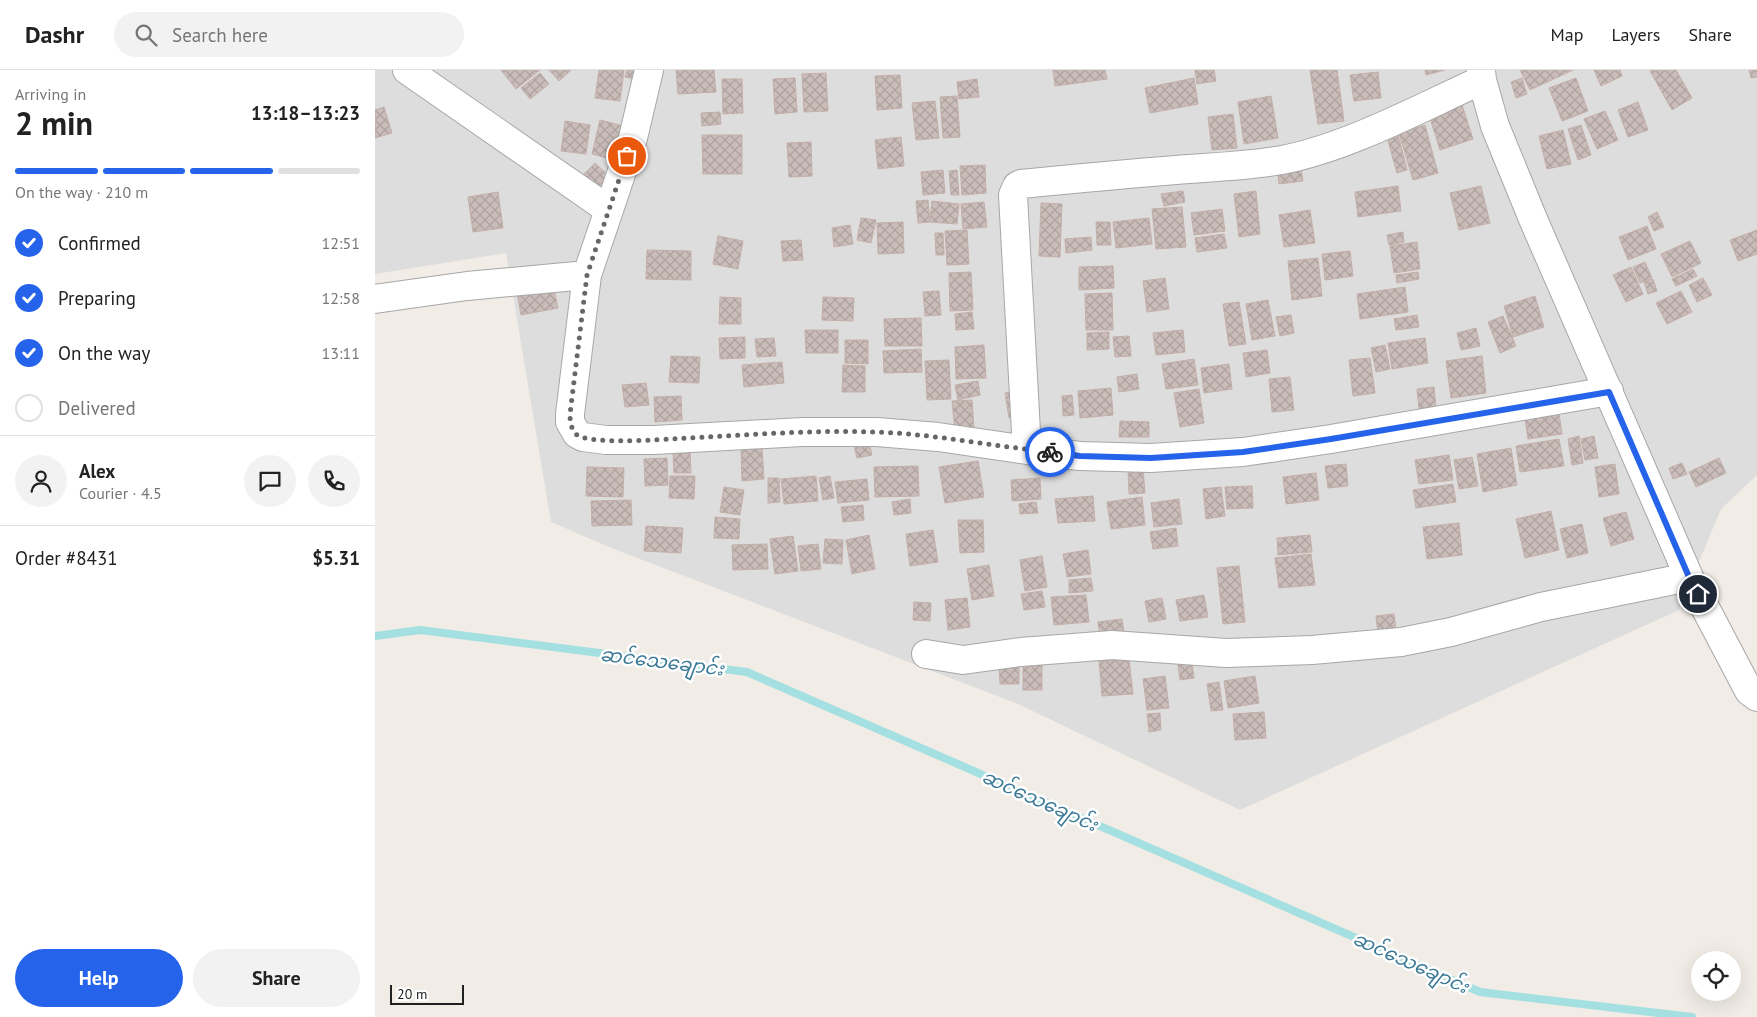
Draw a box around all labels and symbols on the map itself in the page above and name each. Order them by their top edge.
pin [606,135,648,177]
courier [1025,427,1075,477]
pin [1677,573,1719,615]
water label: ဆင်သေချောင်း [599,641,727,685]
water label: ဆင်သေချောင်း [977,763,1103,840]
water label: ဆင်သေချောင်း [1348,925,1474,1002]
scale bar [390,982,464,1005]

